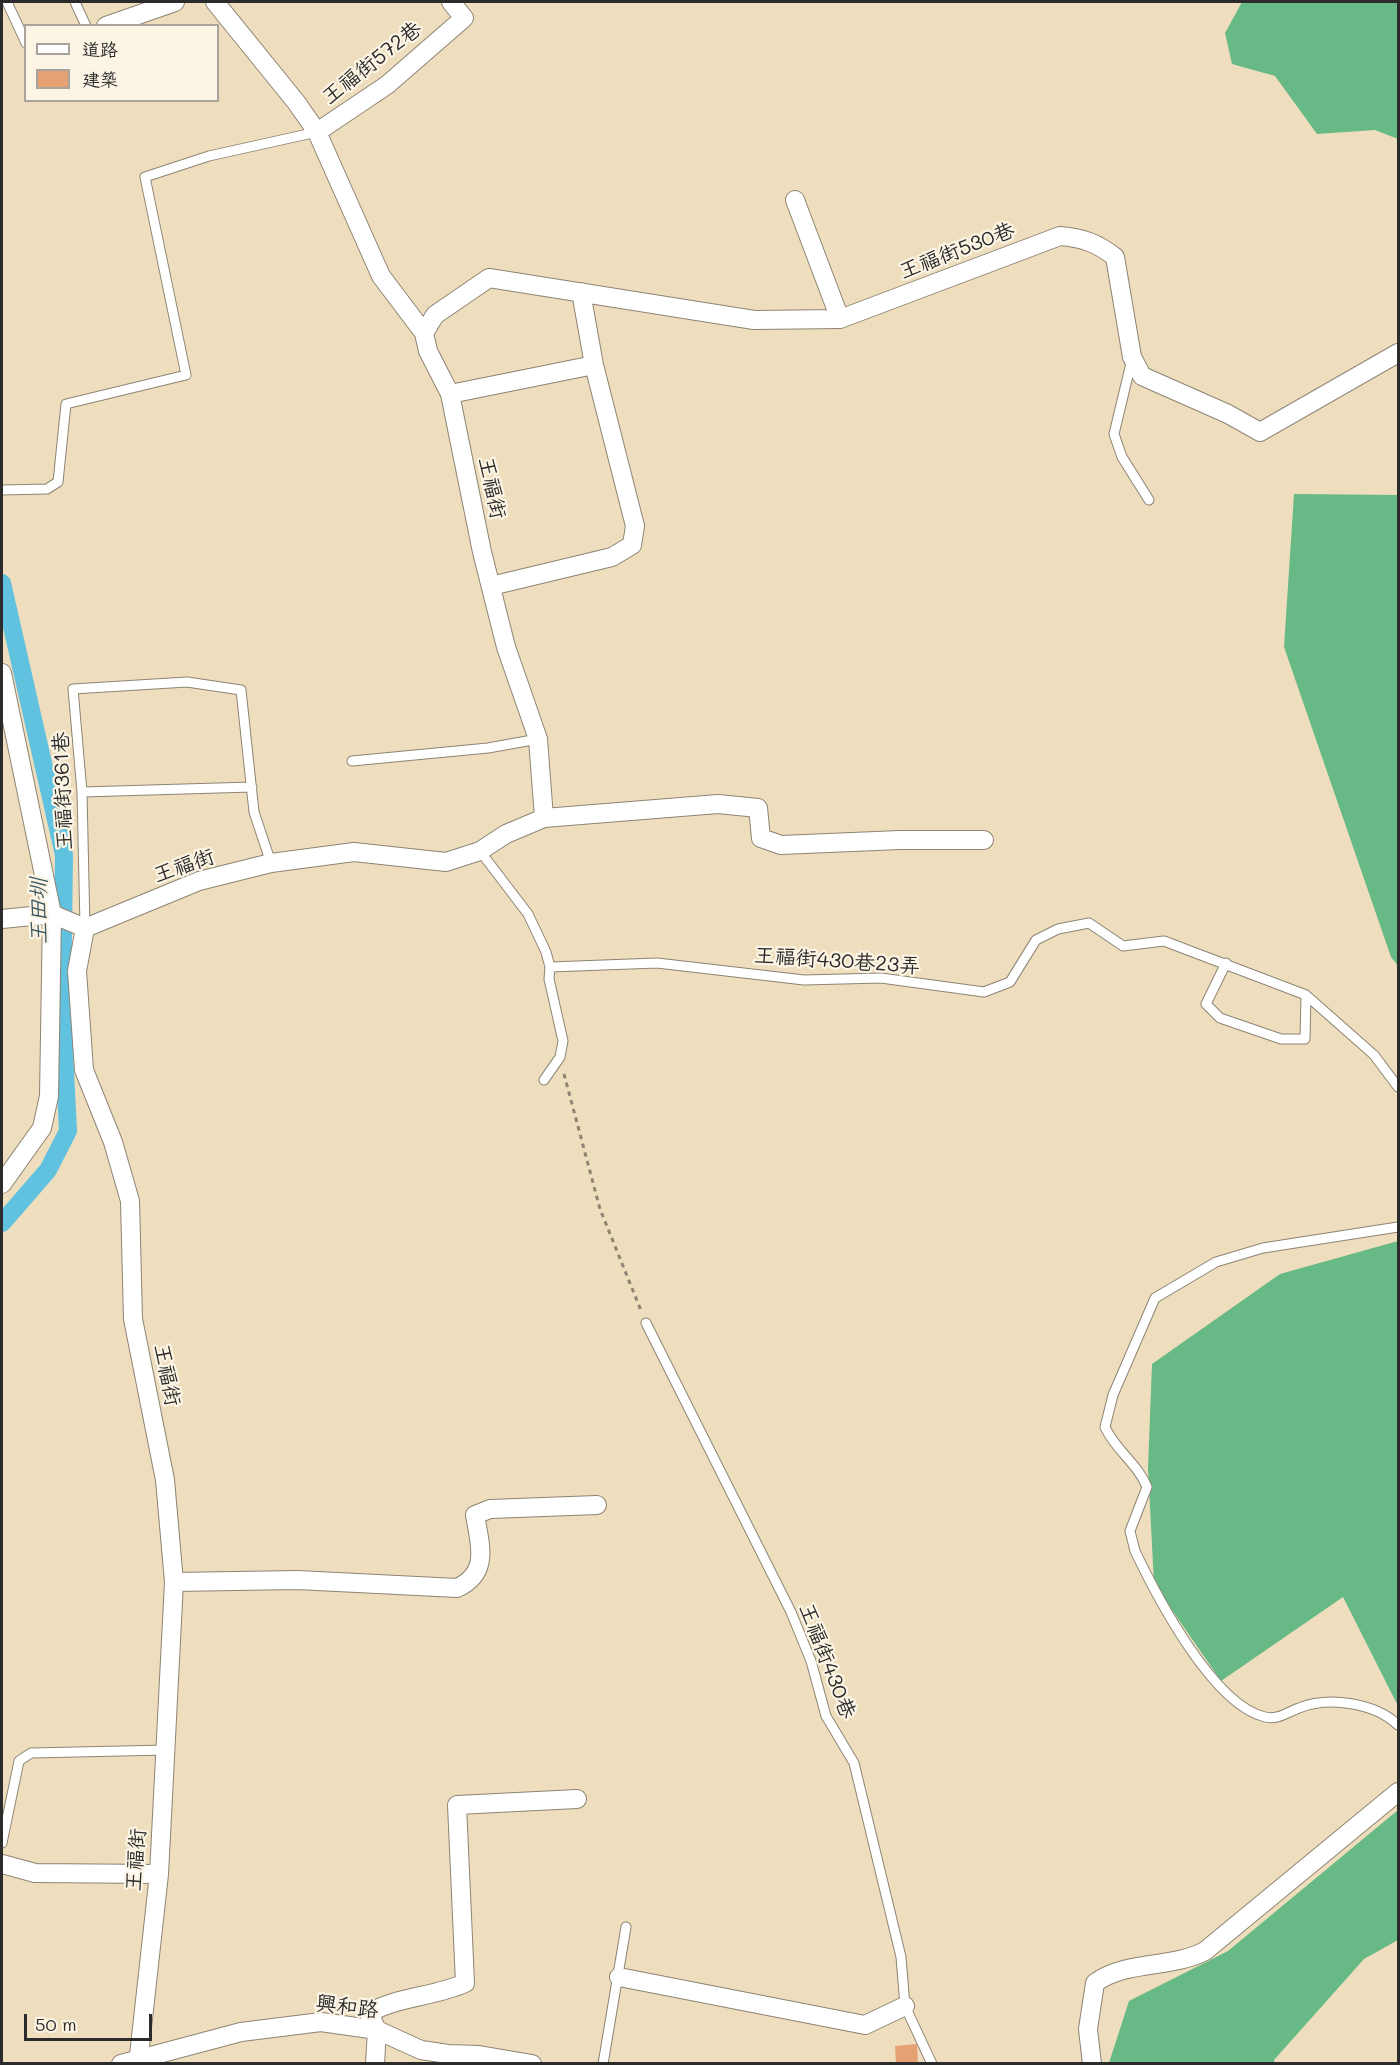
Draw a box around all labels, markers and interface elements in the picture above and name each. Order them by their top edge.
street label: 王福街572巷 [317,16,427,110]
legend [24,24,219,102]
text: 道路 [82,37,118,61]
text: 建築 [82,67,118,91]
street label: 王福街530巷 [896,217,1018,285]
street label: 王福街 [473,455,511,521]
street label: 王福街361巷 [48,731,78,851]
street label: 王福街 [150,844,218,888]
water label: 王田圳 [26,878,52,944]
street label: 王福街430巷23弄 [753,943,921,979]
street label: 王福街 [149,1342,185,1408]
street label: 王福街430巷 [793,1600,861,1722]
street label: 王福街 [121,1828,151,1892]
street label: 興和路 [314,1991,380,2023]
scale bar [27,2002,154,2040]
text: 50 m [35,2012,77,2036]

